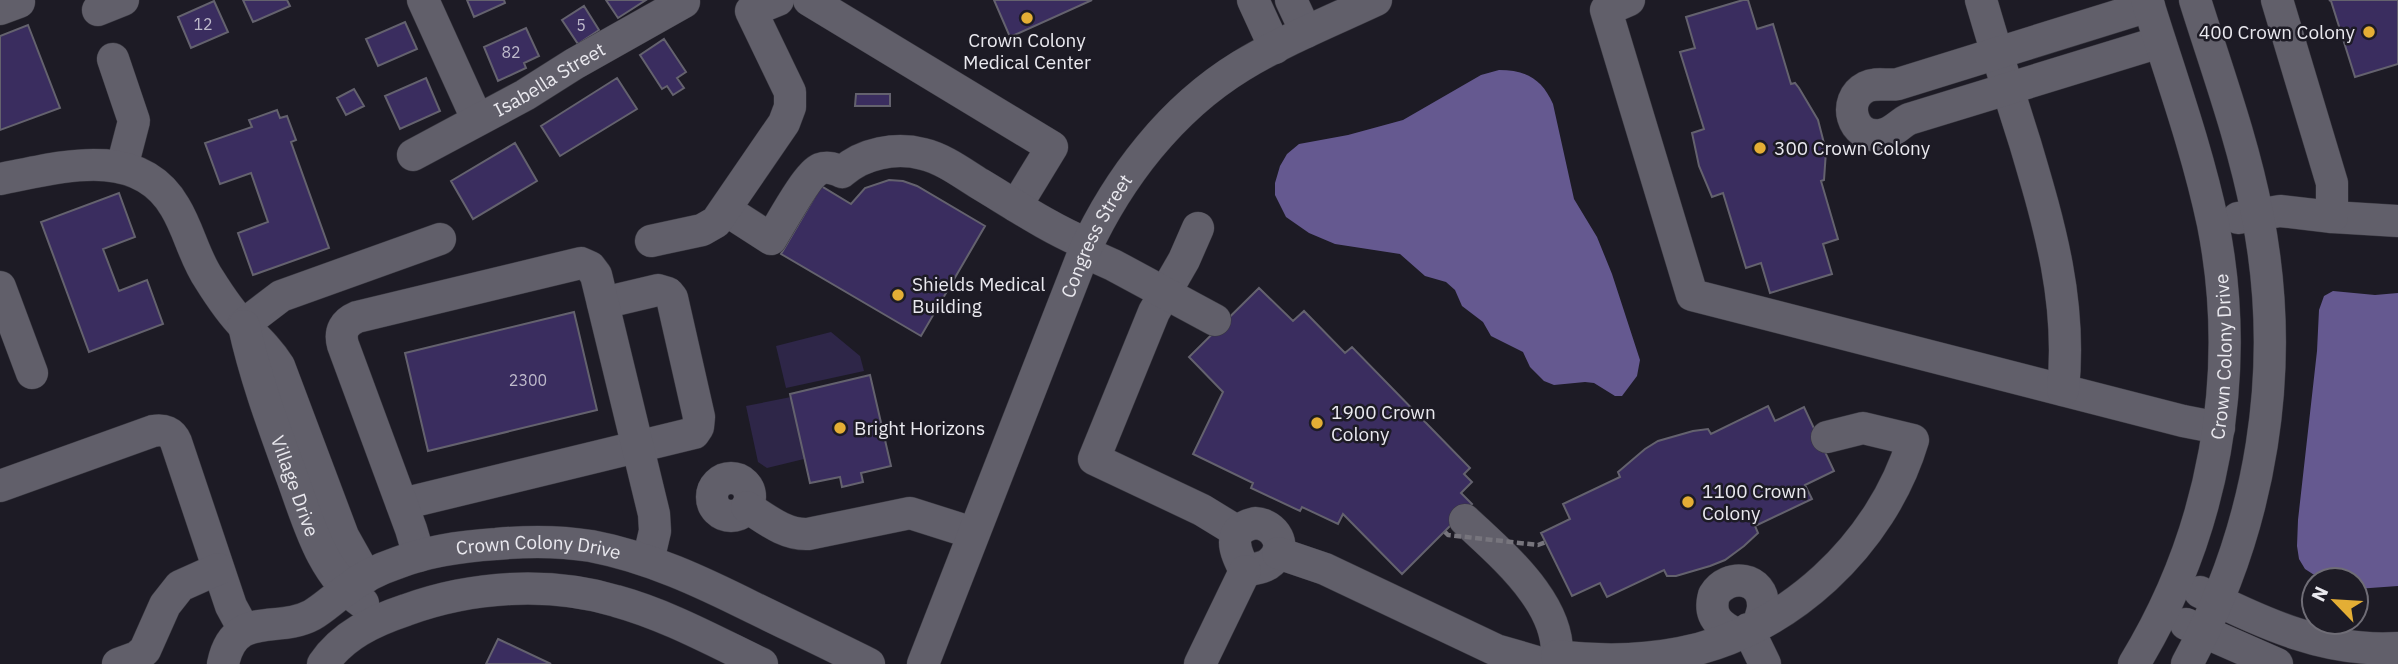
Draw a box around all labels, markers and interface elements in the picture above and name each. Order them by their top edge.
marker: Crown Colony Medical Center [1019,10,1035,26]
house number: 12 [193,14,213,34]
house number: 5 [576,15,586,35]
place label: 400 Crown Colony [2199,20,2356,44]
marker: 400 Crown Colony [2361,24,2377,40]
place label: Crown Colony Medical Center [963,28,1091,74]
street label: Isabella Street [490,37,609,122]
house number: 82 [501,42,521,62]
place label: 300 Crown Colony [1774,136,1931,160]
marker: 300 Crown Colony [1752,140,1768,156]
street label: Congress Street [1055,169,1137,301]
place label: Shields Medical Building [912,272,1045,318]
street label: Crown Colony Drive [2205,273,2237,441]
marker: Shields Medical Building [890,287,906,303]
house number: 2300 [509,370,547,390]
place label: 1900 Crown Colony [1331,400,1436,446]
marker: 1900 Crown Colony [1309,415,1325,431]
place label: Bright Horizons [854,416,985,440]
marker: Bright Horizons [832,420,848,436]
street label: Village Drive [266,432,324,540]
place label: 1100 Crown Colony [1702,479,1807,525]
marker: 1100 Crown Colony [1680,494,1696,510]
street label: Crown Colony Drive [454,530,624,564]
north arrow [2300,566,2370,636]
text: N [2306,583,2333,605]

